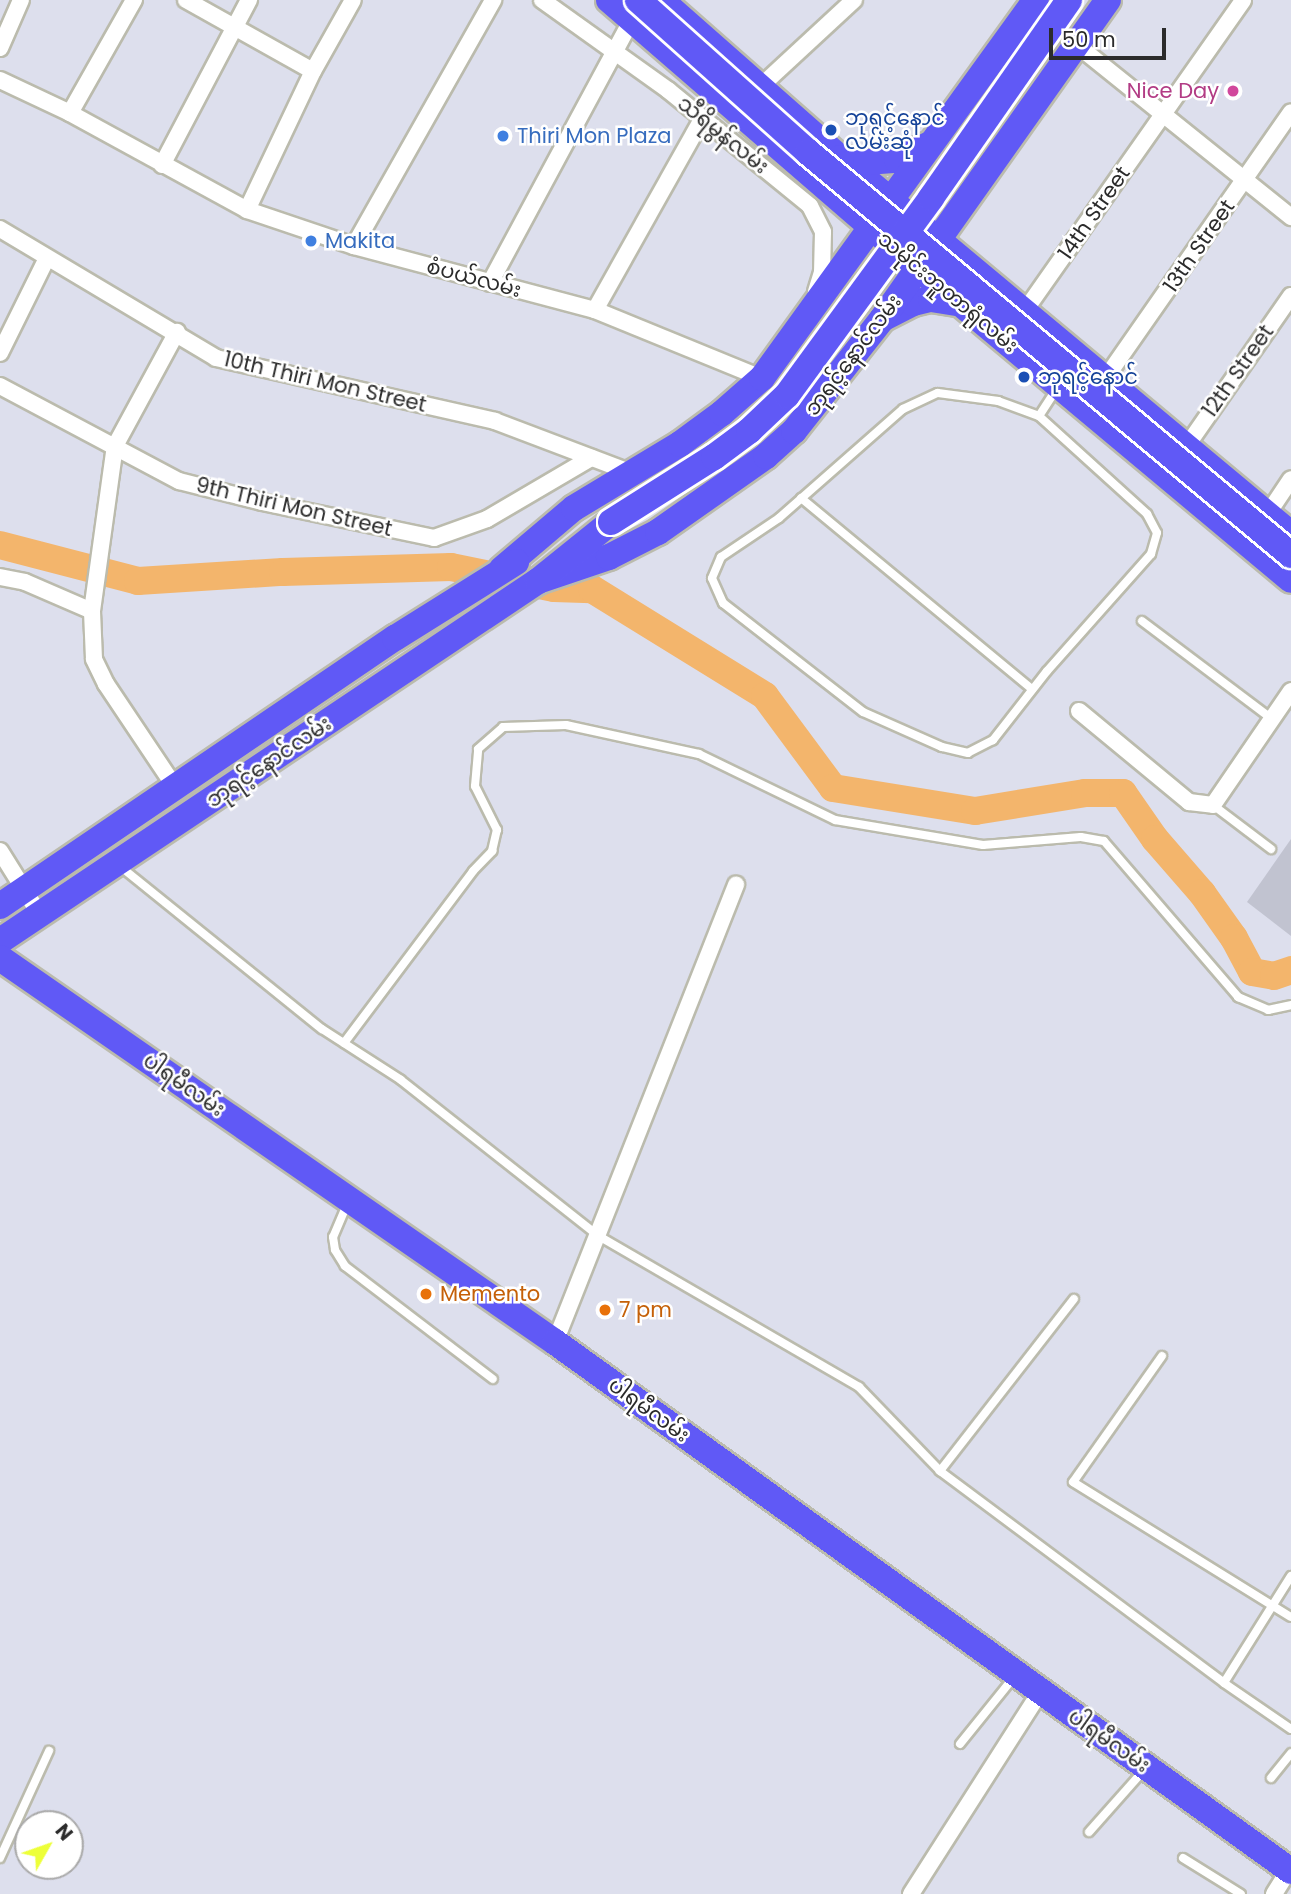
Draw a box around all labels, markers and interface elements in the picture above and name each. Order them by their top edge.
scale bar [1053,14,1170,58]
text: 50 m [1062,25,1116,54]
place label: Nice Day [1127,78,1219,104]
marker: Nice Day [1225,83,1241,99]
street label: သီရိမွန်လမ်း [673,91,773,179]
place label: ဘုရင့်နောင် လမ်းဆုံ [845,105,945,155]
marker: ဘုရင့်နောင် လမ်းဆုံ [823,122,839,138]
place label: Thiri Mon Plaza [517,123,671,149]
marker: Thiri Mon Plaza [495,128,511,144]
street label: 14th Street [1053,161,1135,265]
street label: 13th Street [1158,195,1240,297]
street label: သမိုင်းဘူတာရုံလမ်း [873,226,1023,358]
place label: Makita [325,228,395,254]
marker: Makita [303,233,319,249]
street label: စံပယ်လမ်း [424,253,524,303]
street label: ဘုရင့်နောင်လမ်း [799,290,907,420]
street label: 12th Street [1197,320,1279,422]
street label: 10th Thiri Mon Street [221,346,429,418]
place label: ဘုရင့်နောင် [1038,364,1138,390]
marker: ဘုရင့်နောင် [1016,369,1032,385]
street label: 9th Thiri Mon Street [193,472,395,542]
street label: ဘုရင့်နောင်လမ်း [202,711,336,813]
street label: ပါရမီလမ်း [138,1048,230,1122]
place label: Memento [440,1281,540,1307]
marker: Memento [418,1286,434,1302]
place label: 7 pm [619,1297,672,1323]
marker: 7 pm [597,1302,613,1318]
street label: ပါရမီလမ်း [604,1372,694,1448]
street label: ပါရမီလမ်း [1063,1704,1155,1778]
north arrow [14,1810,84,1880]
text: N [49,1818,79,1847]

